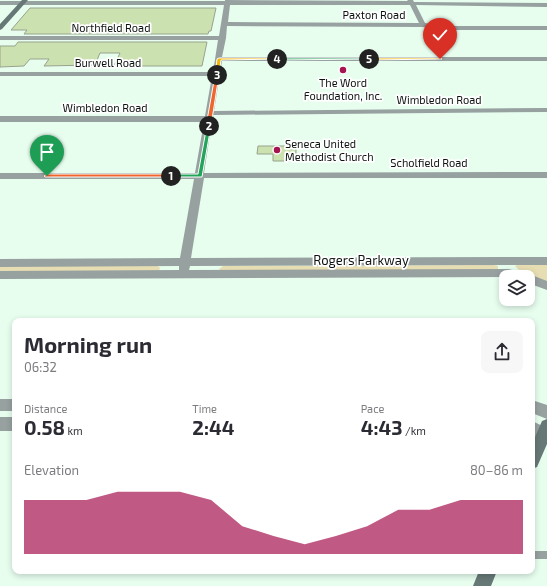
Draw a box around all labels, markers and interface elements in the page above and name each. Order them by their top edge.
street label: Paxton Road [343,8,405,21]
pin [423,18,457,59]
street label: Northfield Road [72,21,150,34]
icon: check [429,24,451,46]
pin: 4 [267,49,287,69]
pin: 5 [359,49,379,69]
text: 4 [273,52,281,65]
text: 5 [366,52,372,65]
street label: Burwell Road [75,56,141,69]
pin: 3 [207,65,227,85]
marker: The Word Foundation, Inc. [338,65,348,75]
text: 3 [214,68,220,81]
place label: The Word Foundation, Inc. [304,76,382,102]
street label: Wimbledon Road [397,93,481,106]
street label: Wimbledon Road [63,101,147,114]
pin: 2 [199,116,219,136]
text: 2 [206,119,212,132]
pin [30,135,64,176]
place label: Seneca United Methodist Church [285,137,374,163]
icon: arrive [36,141,58,163]
marker: Seneca United Methodist Church [272,145,282,155]
street label: Scholfield Road [390,156,468,169]
pin: 1 [161,166,181,186]
text: 1 [169,169,173,182]
street label: Rogers Parkway [313,252,409,268]
map controls [499,270,535,306]
button: layers [499,270,535,306]
text: Morning run [24,331,152,357]
button: share [481,331,523,373]
text: 06:32 [24,359,57,375]
text: Distance [24,402,67,415]
text: Time [192,402,217,415]
text: Pace [361,402,384,415]
text: 0.58 [24,415,65,439]
text: 2:44 [192,415,235,439]
text: 4:43 [361,415,403,439]
text: km [65,424,83,437]
text: /km [403,424,426,437]
text: Elevation [24,462,79,478]
text: 80–86 m [470,462,523,478]

